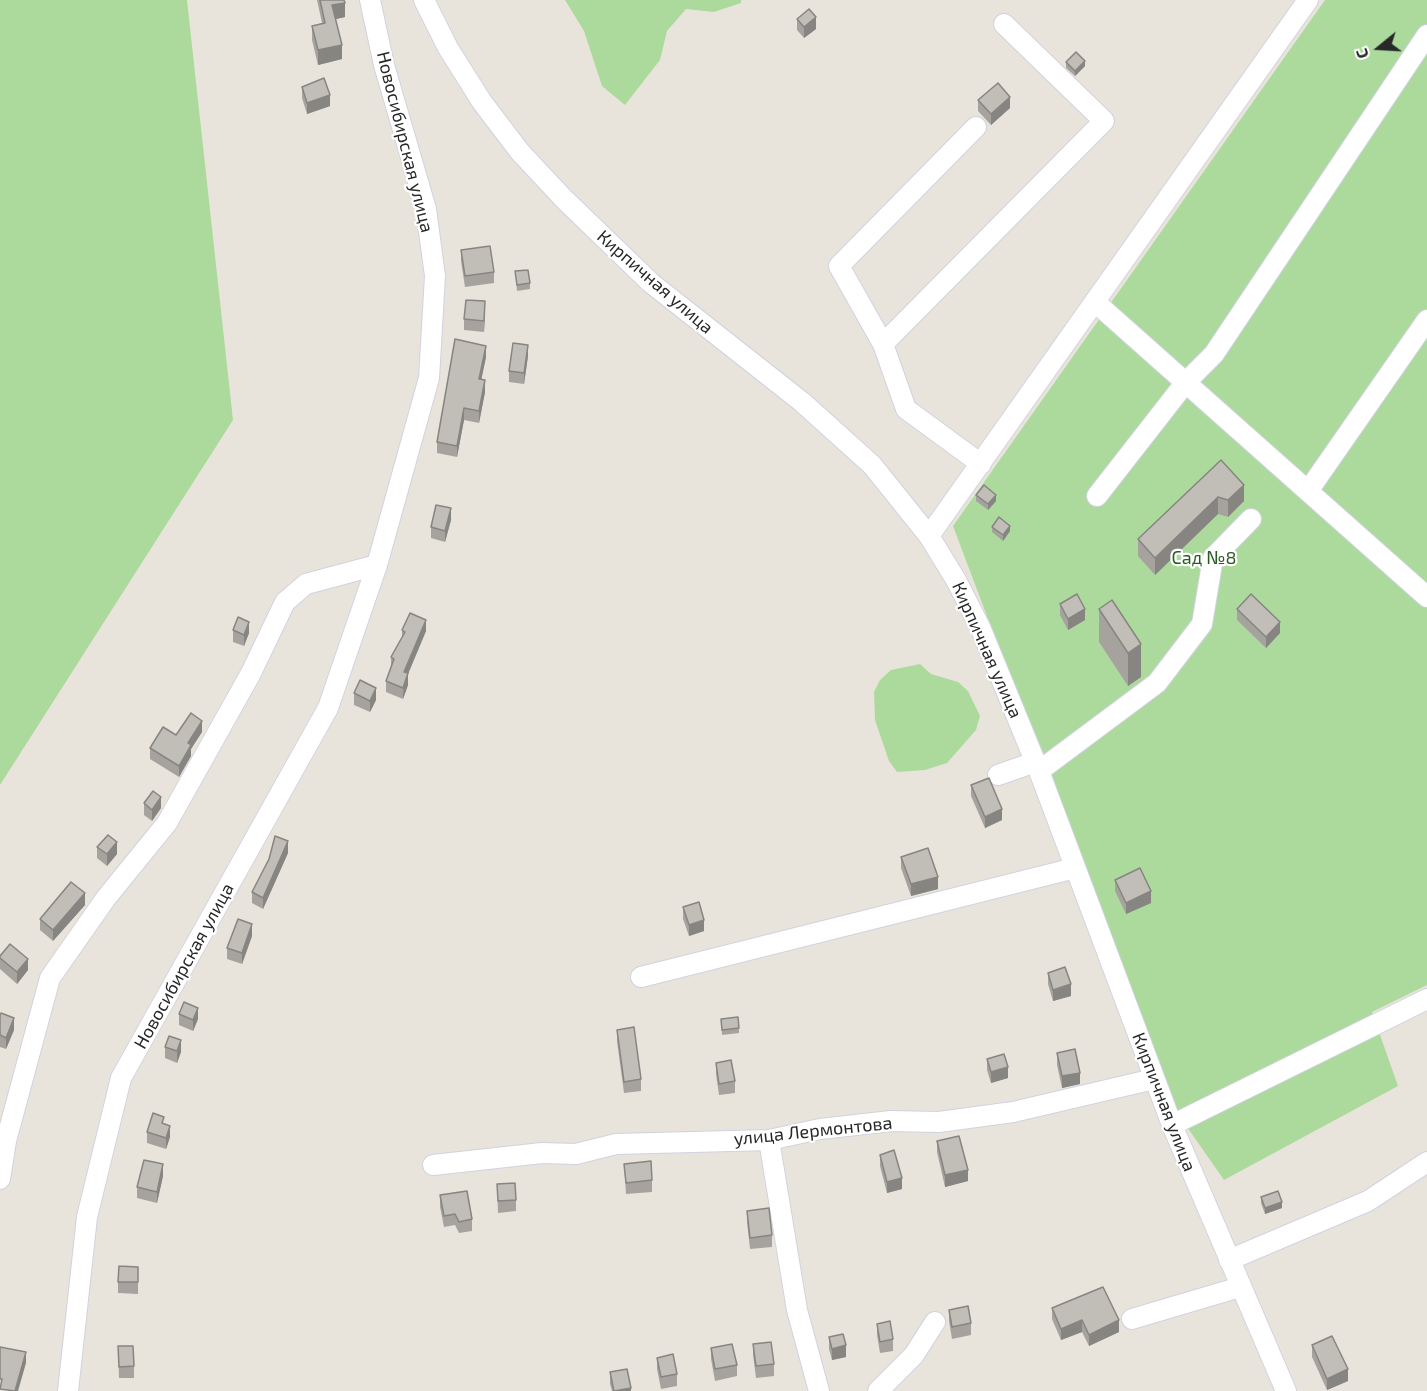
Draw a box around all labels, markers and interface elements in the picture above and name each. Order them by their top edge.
north arrow [1349,18,1409,78]
text: С [1351,46,1372,61]
street label: Новосибирская улица [372,49,438,235]
street label: Кирпичная улица [593,226,717,338]
park label: Сад №8 [1172,547,1236,569]
street label: Кирпичная улица [947,579,1027,721]
street label: Новосибирская улица [130,879,238,1053]
street label: Кирпичная улица [1128,1030,1200,1174]
street label: улица Лермонтова [733,1112,893,1150]

